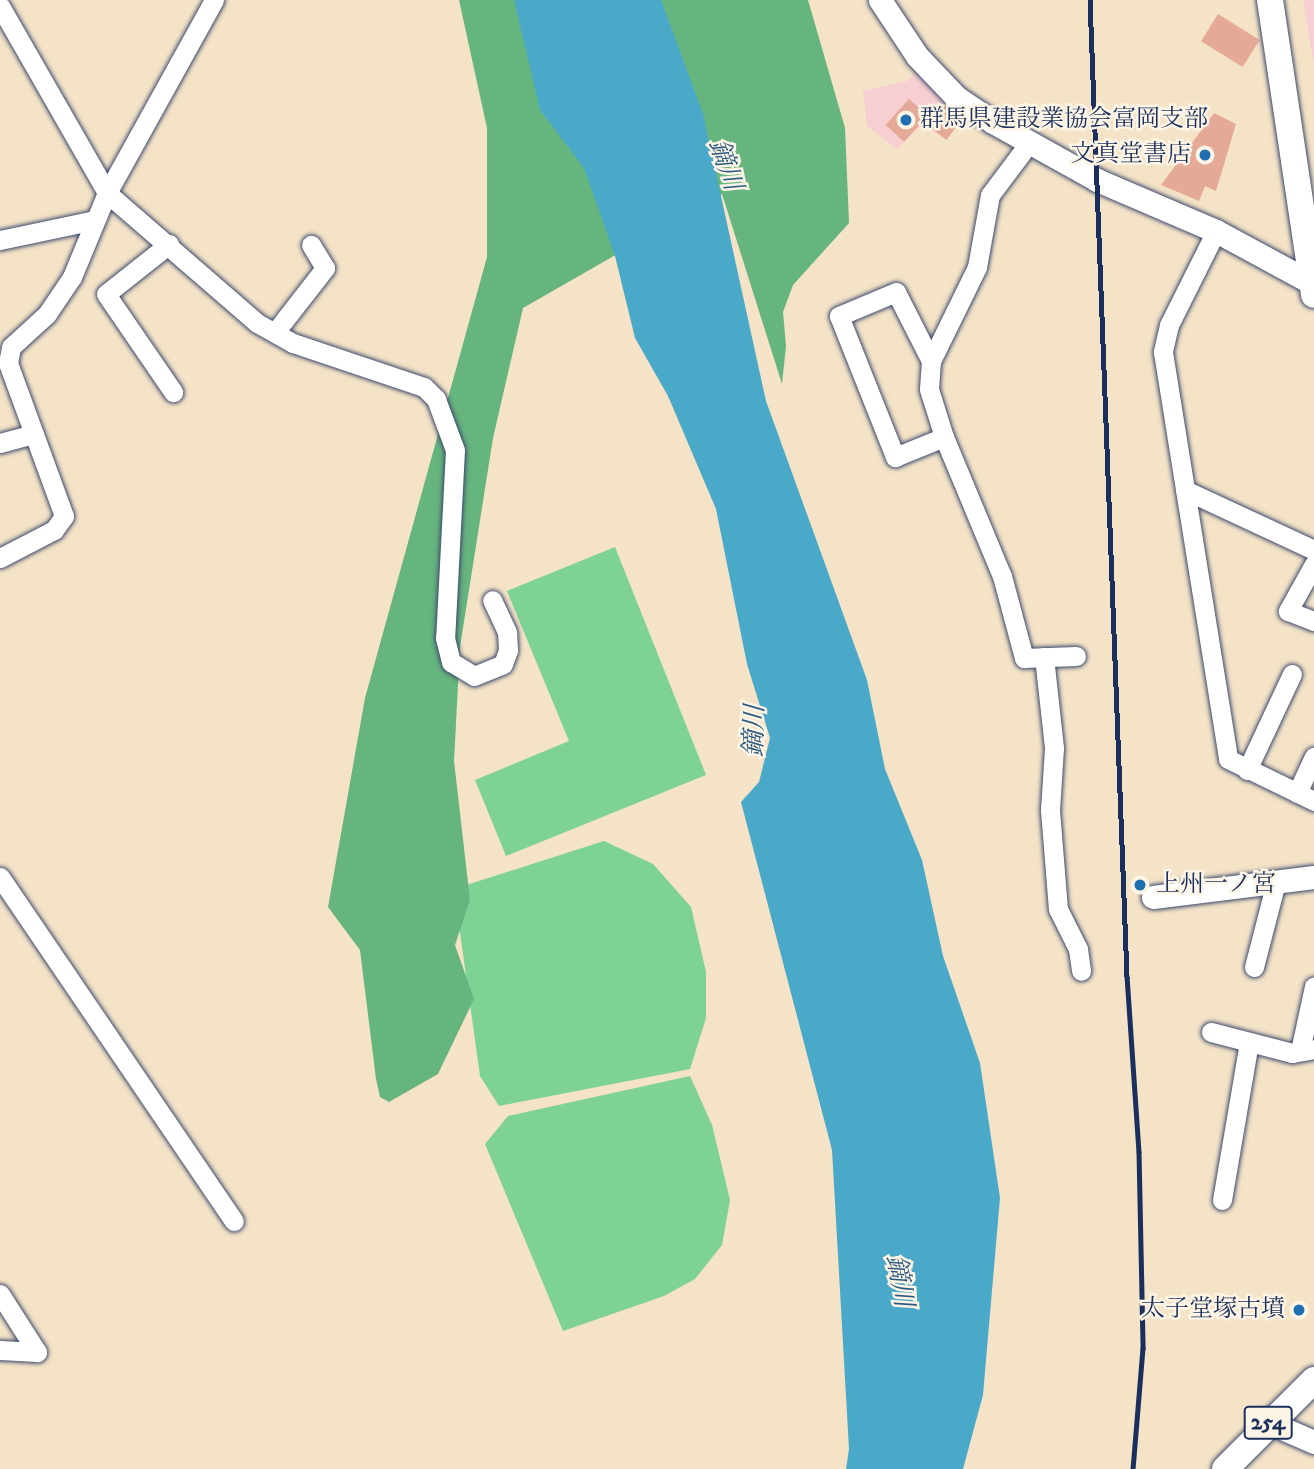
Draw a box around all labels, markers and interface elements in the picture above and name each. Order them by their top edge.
place label: 群馬県建設業協会富岡支部 [920,106,1208,134]
marker: 群馬県建設業協会富岡支部 [898,112,914,128]
water label: 鏑川 [702,135,748,195]
place label: 文真堂書店 [1071,141,1191,169]
marker: 文真堂書店 [1197,147,1213,163]
water label: 鏑川 [739,704,771,758]
place label: 上州一ノ宮 [1156,871,1276,899]
marker: 上州一ノ宮 [1130,875,1150,895]
water label: 鏑川 [879,1253,919,1309]
place label: 太子堂塚古墳 [1141,1296,1285,1324]
marker: 太子堂塚古墳 [1291,1302,1307,1318]
road number: 254 [1244,1404,1292,1442]

